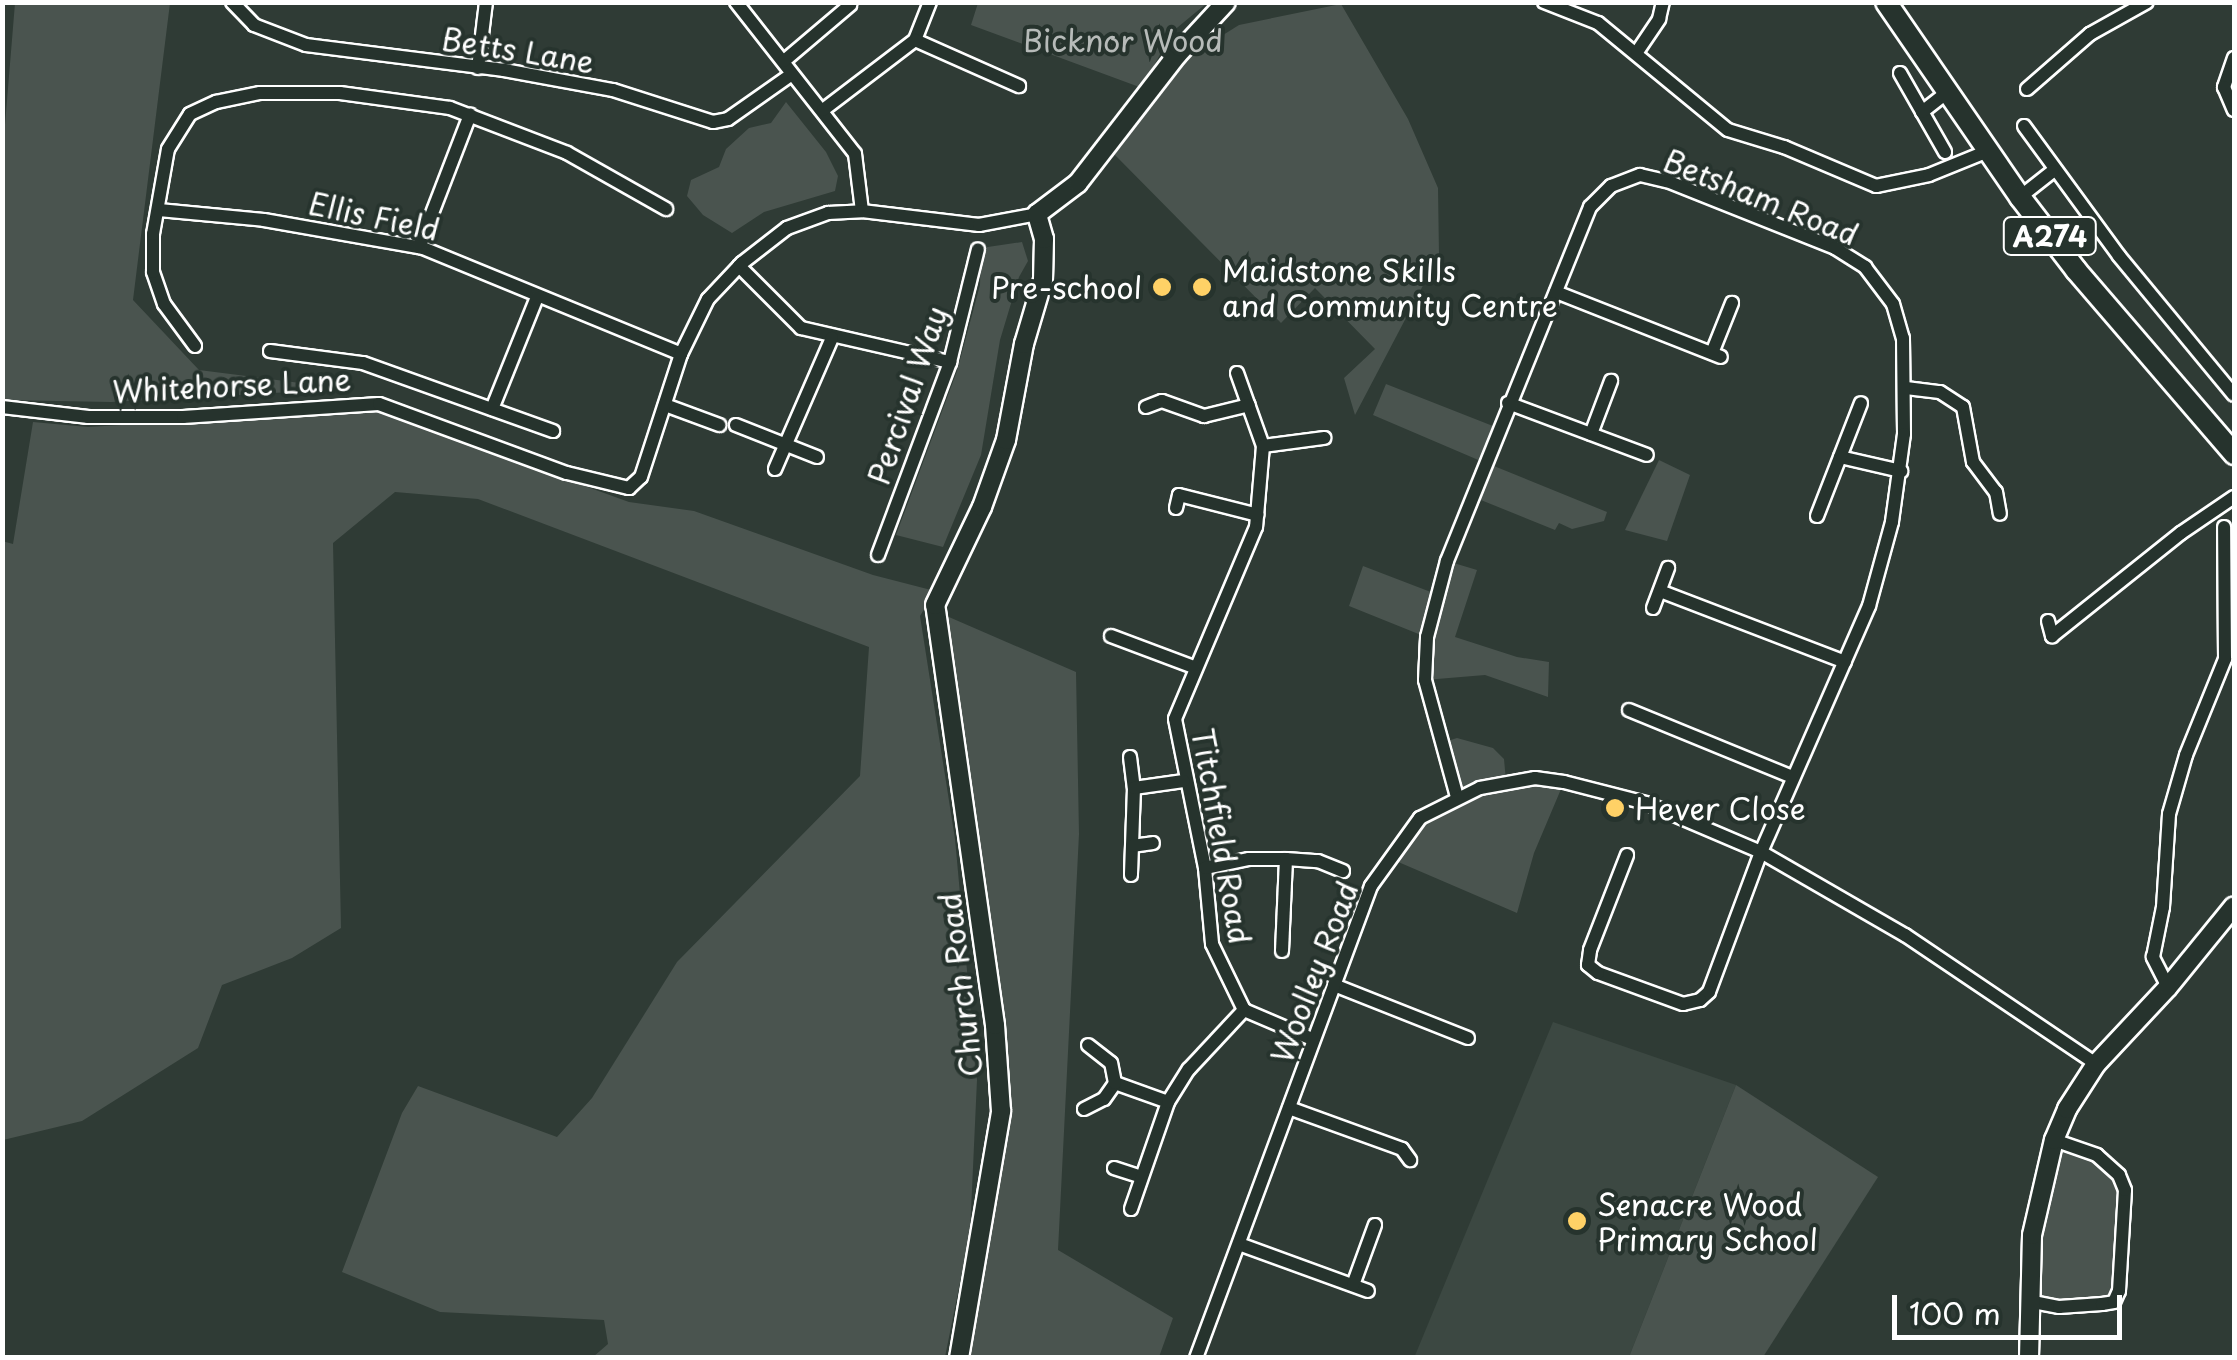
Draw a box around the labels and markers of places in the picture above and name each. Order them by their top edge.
place label: Maidstone Skills and Community Centre [1222,252,1562,322]
place label: Pre-school [991,269,1142,305]
marker: Pre-school [1151,276,1173,298]
marker: Maidstone Skills and Community Centre [1191,276,1213,298]
place label: Hever Close [1635,790,1805,826]
marker: Hever Close [1604,797,1626,819]
place label: Senacre Wood Primary School [1597,1186,1818,1256]
marker: Senacre Wood Primary School [1566,1210,1588,1232]

